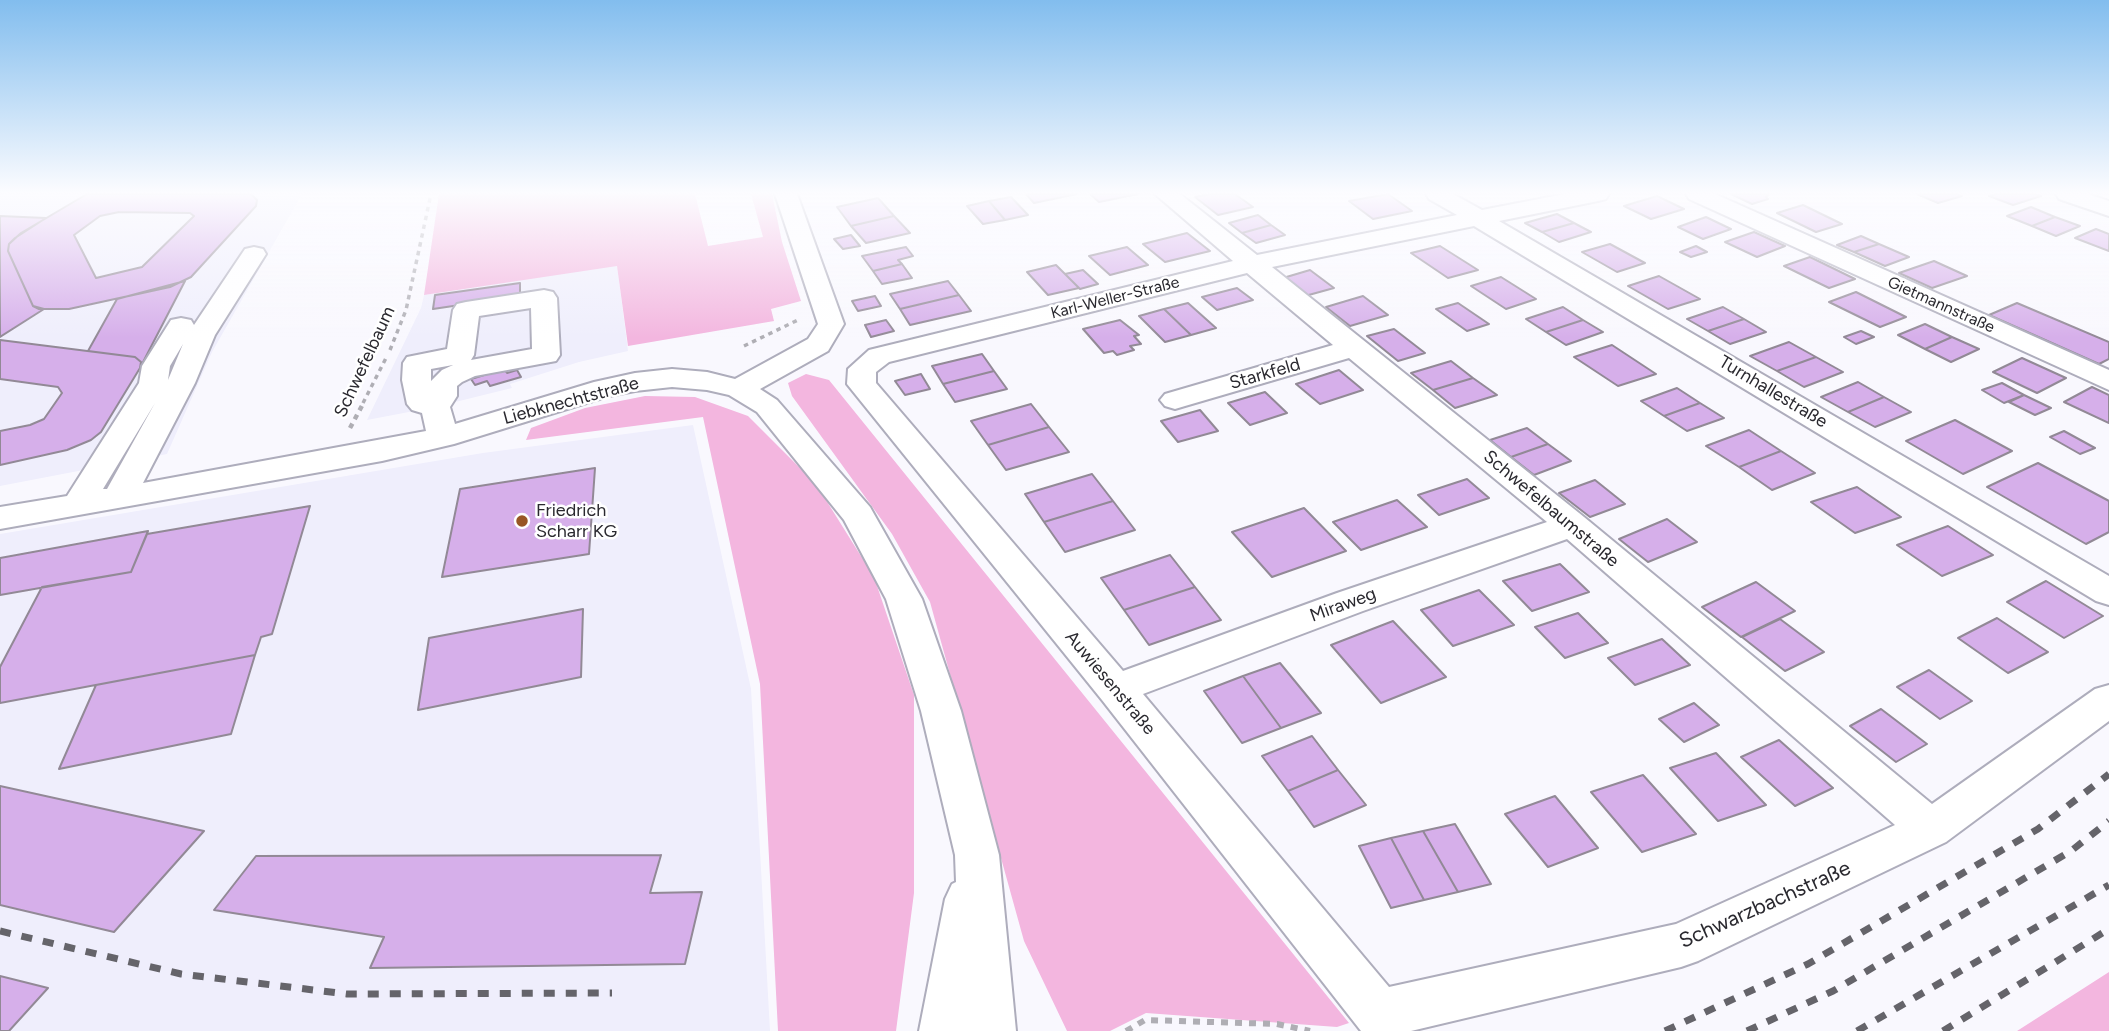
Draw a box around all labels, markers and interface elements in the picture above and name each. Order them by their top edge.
street label: Karl-Weller-Straße [1049,273,1181,323]
street label: Gietmannstraße [1885,273,1997,337]
street label: Schwefelbaum [330,303,400,421]
street label: Turnhallestraße [1715,351,1831,433]
street label: Starkfeld [1227,354,1303,394]
street label: Liebknechtstraße [501,373,641,429]
street label: Schwefelbaumstraße [1479,446,1623,572]
place label: Friedrich Scharr KG [536,500,617,542]
marker: Friedrich Scharr KG [514,513,530,529]
street label: Miraweg [1307,583,1379,627]
street label: Auwiesenstraße [1060,627,1160,739]
street label: Schwarzbachstraße [1675,856,1855,954]

